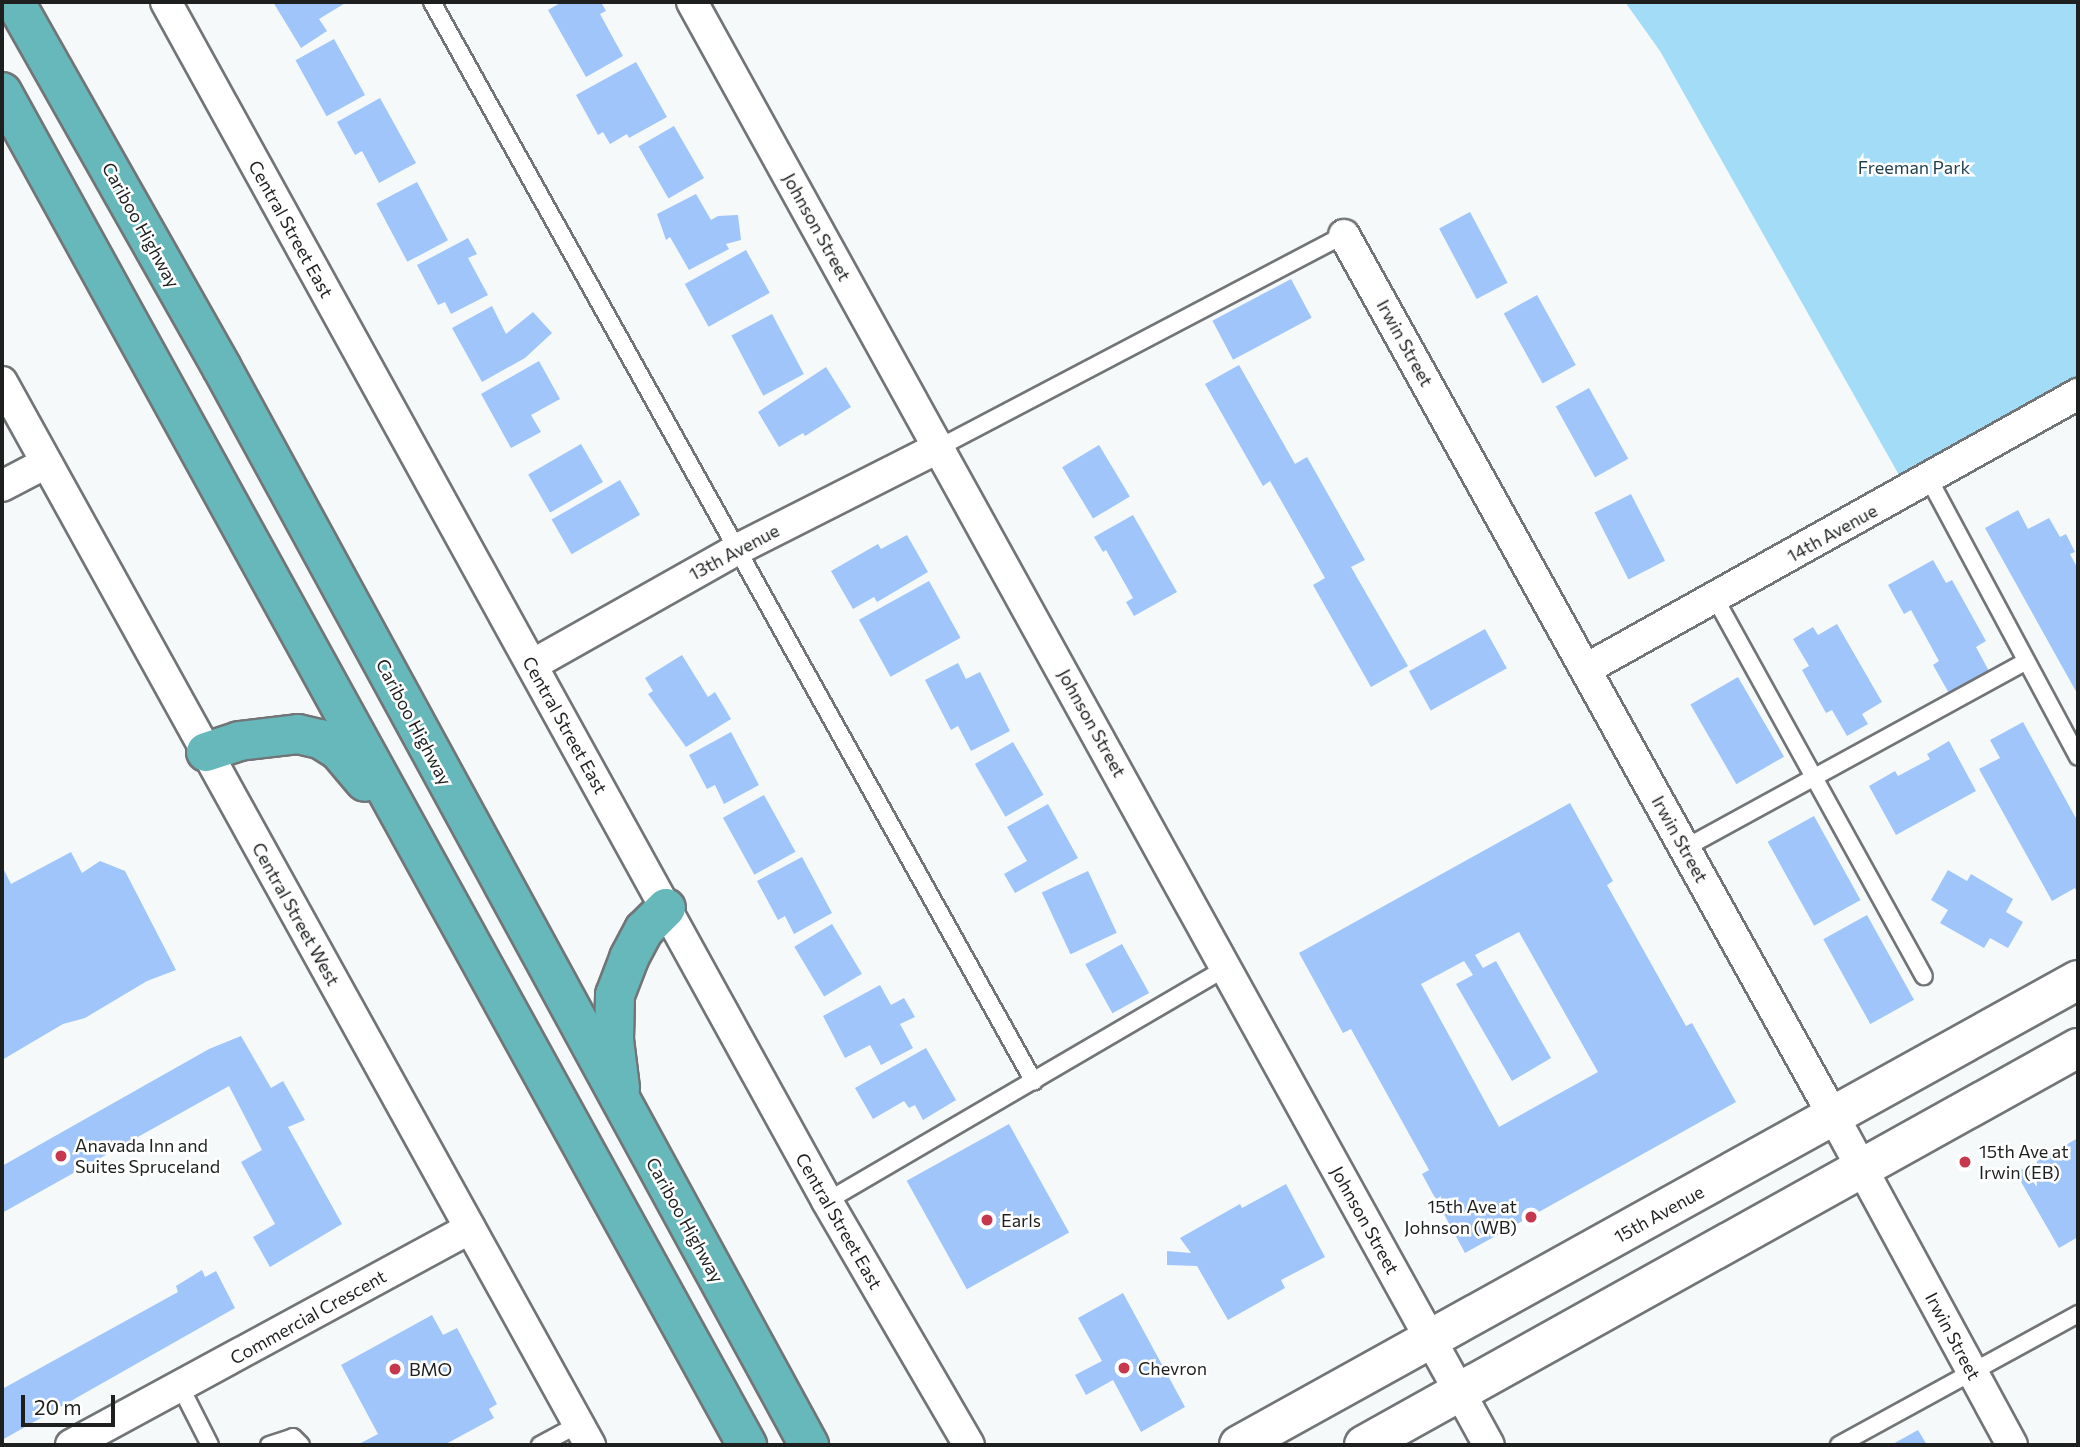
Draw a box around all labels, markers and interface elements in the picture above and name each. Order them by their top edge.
street label: Central Street East [244,156,338,302]
park label: Freeman Park [1858,156,1970,178]
street label: Cariboo Highway [98,159,184,291]
street label: Johnson Street [778,169,856,285]
street label: Irwin Street [1372,296,1438,390]
street label: 14th Avenue [1783,499,1881,567]
street label: 13th Avenue [685,519,783,585]
street label: Central Street East [518,652,612,798]
street label: Cariboo Highway [372,655,456,789]
street label: Johnson Street [1053,665,1131,781]
street label: Irwin Street [1647,792,1713,886]
street label: Central Street West [248,839,344,989]
place label: Anavada Inn and Suites Spruceland [75,1135,220,1178]
place label: 15th Ave at Irwin (EB) [1979,1141,2069,1184]
marker: Anavada Inn and Suites Spruceland [53,1148,69,1164]
street label: Central Street East [791,1149,887,1293]
street label: Cariboo Highway [642,1154,728,1286]
marker: 15th Ave at Irwin (EB) [1957,1154,1973,1170]
street label: Johnson Street [1326,1162,1404,1278]
street label: 15th Avenue [1610,1181,1708,1247]
place label: 15th Ave at Johnson (WB) [1404,1196,1517,1238]
place label: Earls [1001,1209,1041,1231]
marker: 15th Ave at Johnson (WB) [1523,1209,1539,1225]
marker: Earls [979,1212,995,1228]
street label: Commercial Crescent [226,1265,390,1369]
street label: Irwin Street [1921,1289,1985,1383]
place label: Chevron [1138,1357,1207,1379]
place label: BMO [409,1358,452,1380]
marker: Chevron [1116,1360,1132,1376]
marker: BMO [387,1361,403,1377]
scale bar [24,1380,119,1424]
text: 20 m [34,1394,82,1419]

